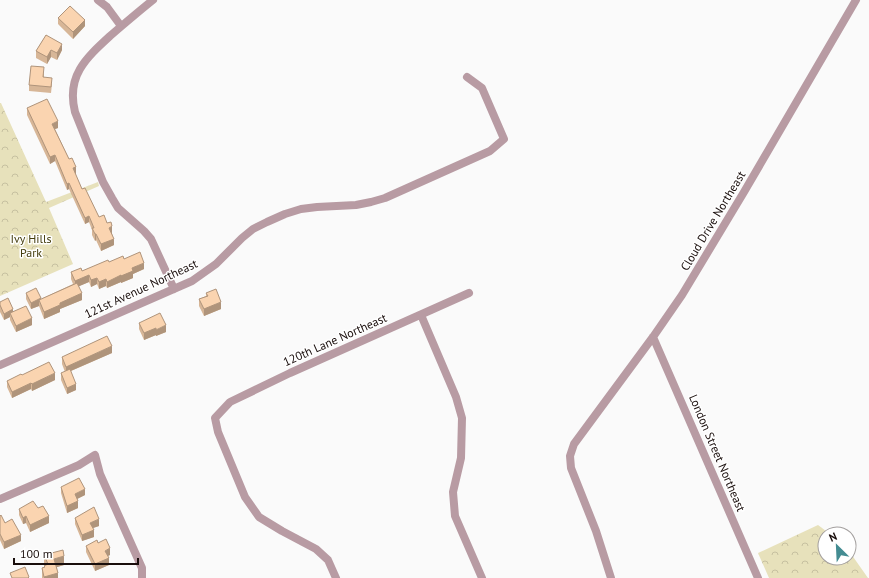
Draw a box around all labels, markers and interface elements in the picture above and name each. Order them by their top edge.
street label: Cloud Drive Northeast [677,168,748,273]
park label: Ivy Hills Park [10,231,52,260]
street label: 121st Avenue Northeast [82,256,200,321]
street label: 120th Lane Northeast [281,310,389,369]
street label: London Street Northeast [686,392,749,514]
north arrow [817,526,857,566]
text: N [827,529,839,545]
scale bar [14,540,138,566]
text: 100 m [20,546,53,561]

